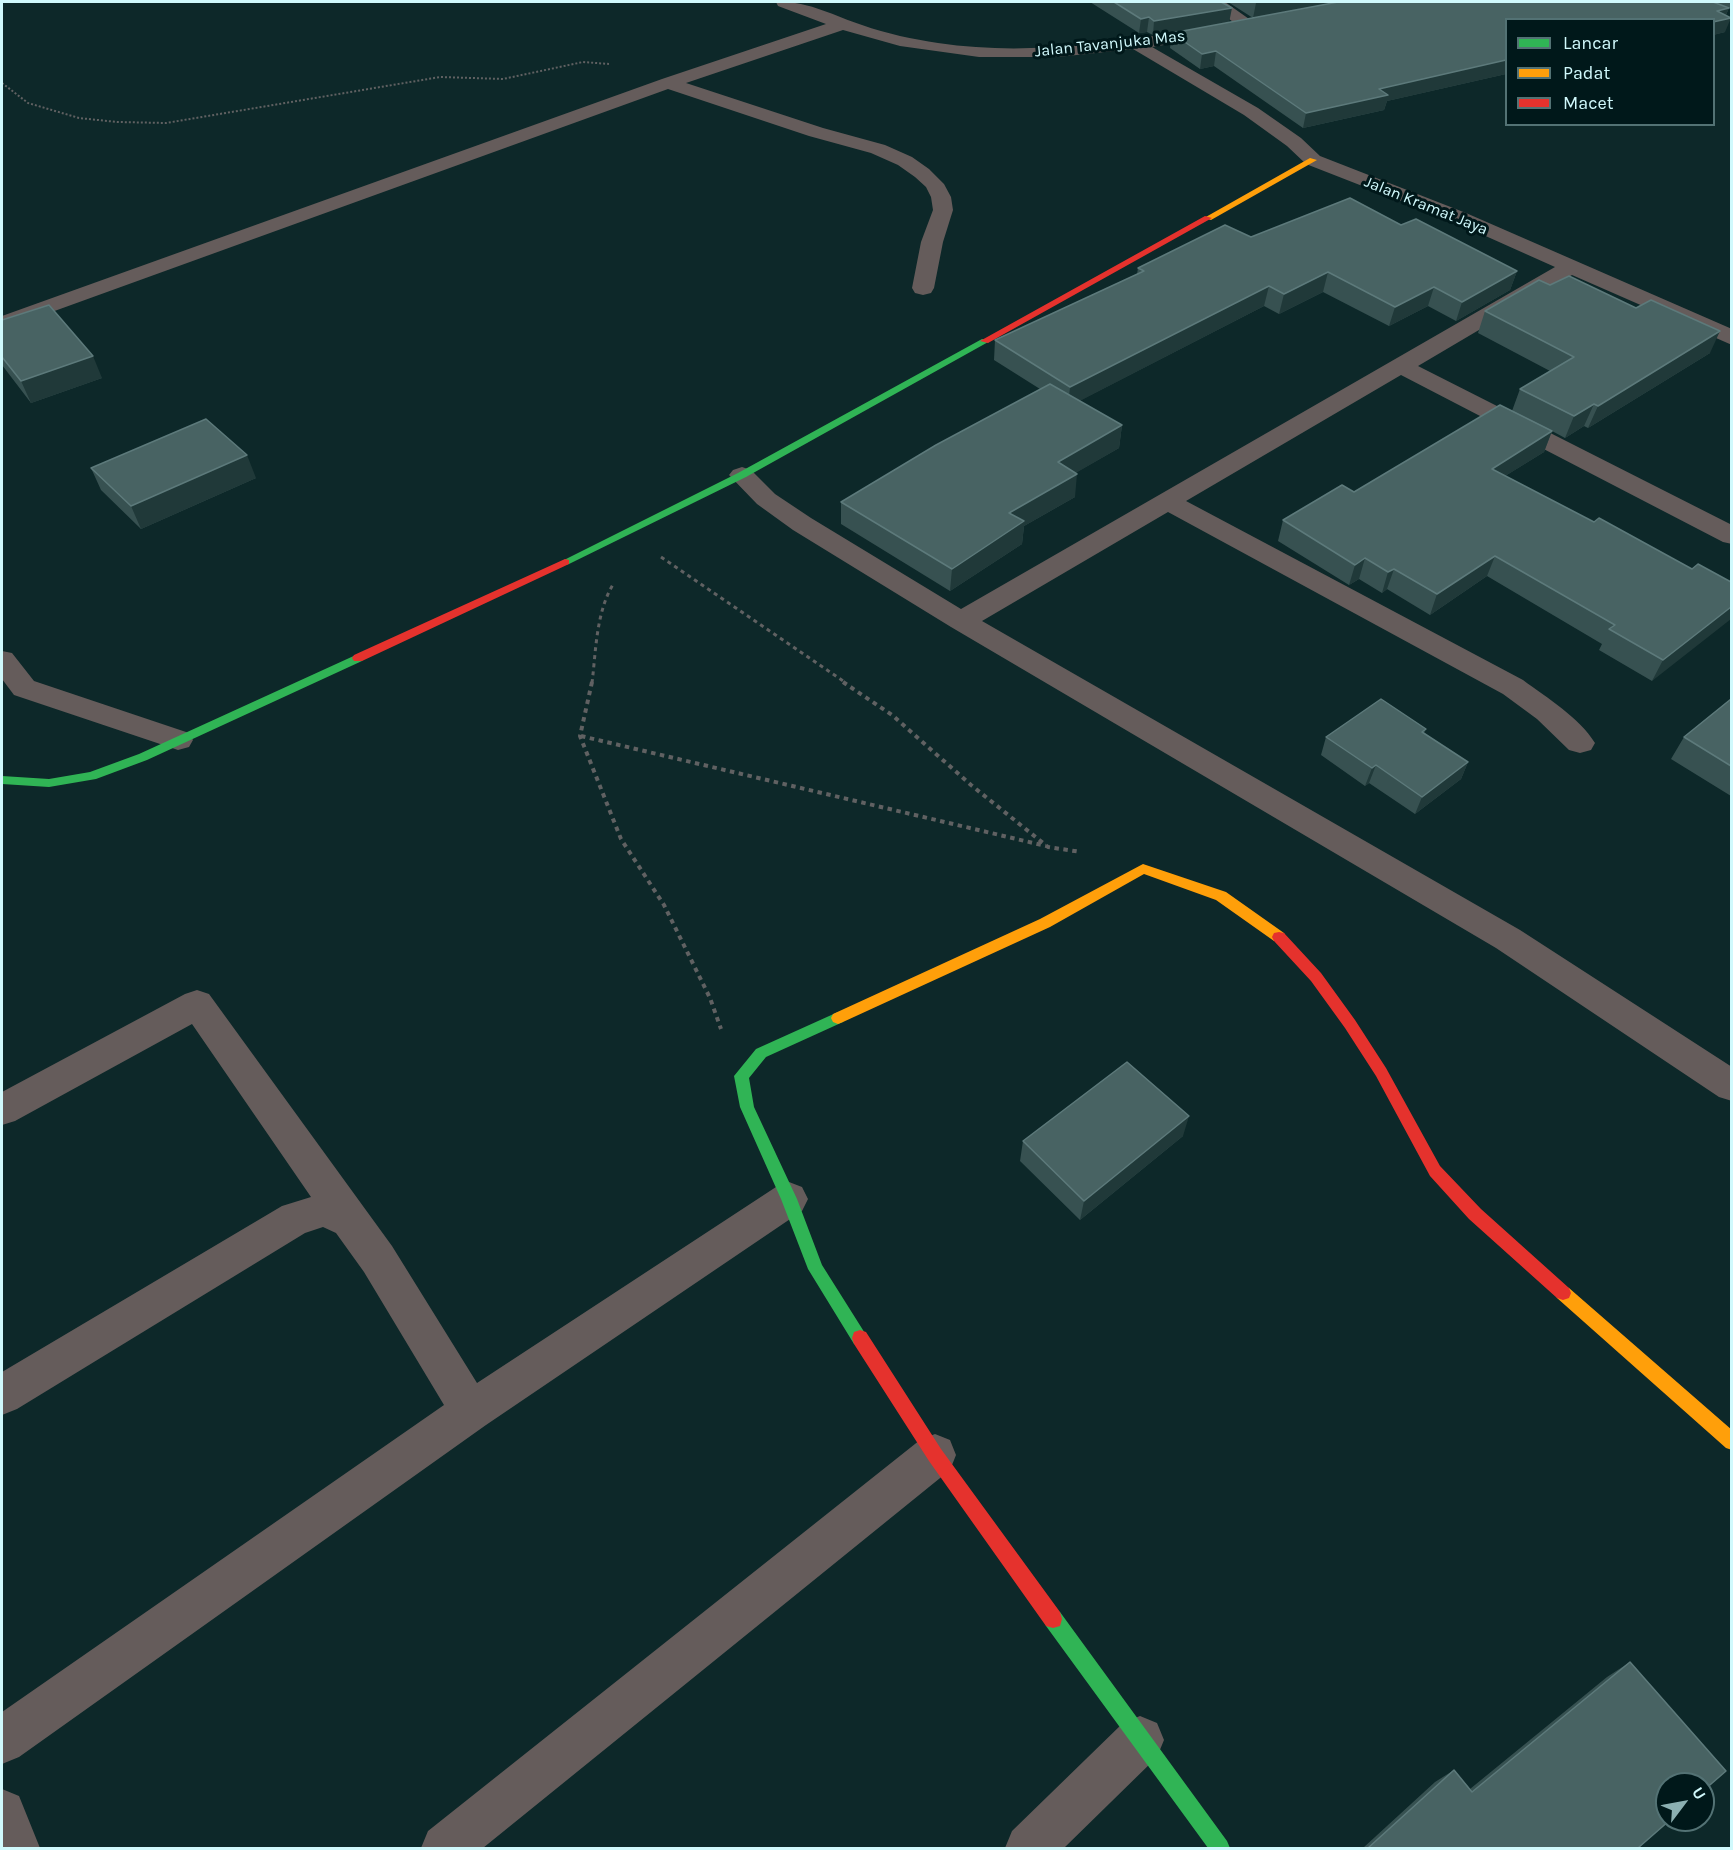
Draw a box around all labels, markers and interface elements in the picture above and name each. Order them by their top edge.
legend [1505,18,1715,126]
street label: Jalan Tavanjuka Mas [1034,27,1186,61]
text: Lancar [1563,32,1618,54]
text: Padat [1563,62,1610,84]
text: Macet [1563,92,1613,114]
street label: Jalan Kramat Jaya [1361,172,1491,240]
north arrow [1655,1772,1715,1832]
text: U [1688,1784,1710,1803]

